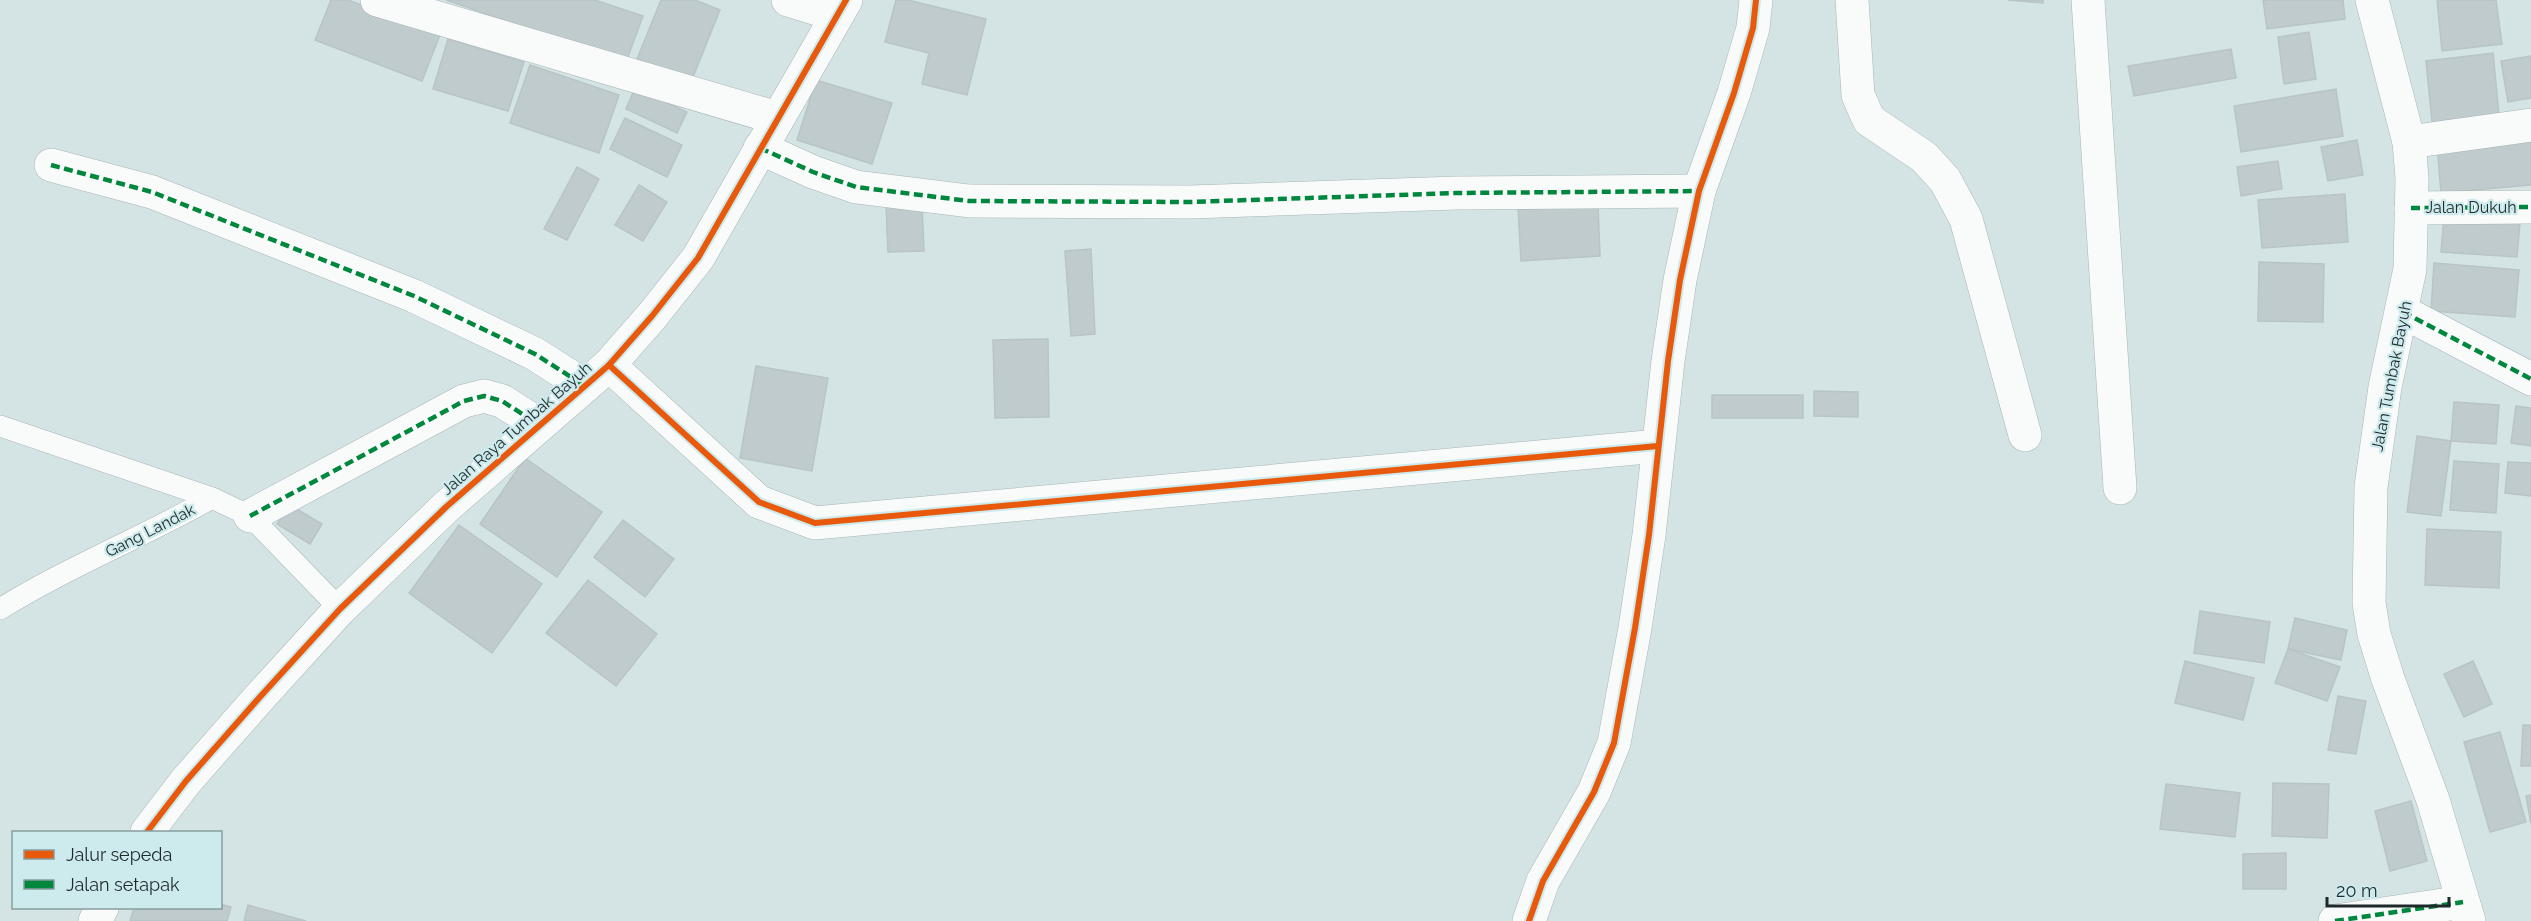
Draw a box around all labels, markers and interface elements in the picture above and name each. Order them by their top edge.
street label: Jalan Dukuh [2425,198,2517,217]
street label: Jalan Tumbak Bayuh [2368,299,2415,453]
street label: Jalan Raya Tumbak Bayuh [437,358,595,499]
street label: Gang Landak [102,500,199,561]
legend [12,831,222,909]
text: Jalur sepeda [66,844,172,865]
scale bar [2327,870,2448,908]
text: Jalan setapak [66,874,180,895]
text: 20 m [2336,880,2378,901]

